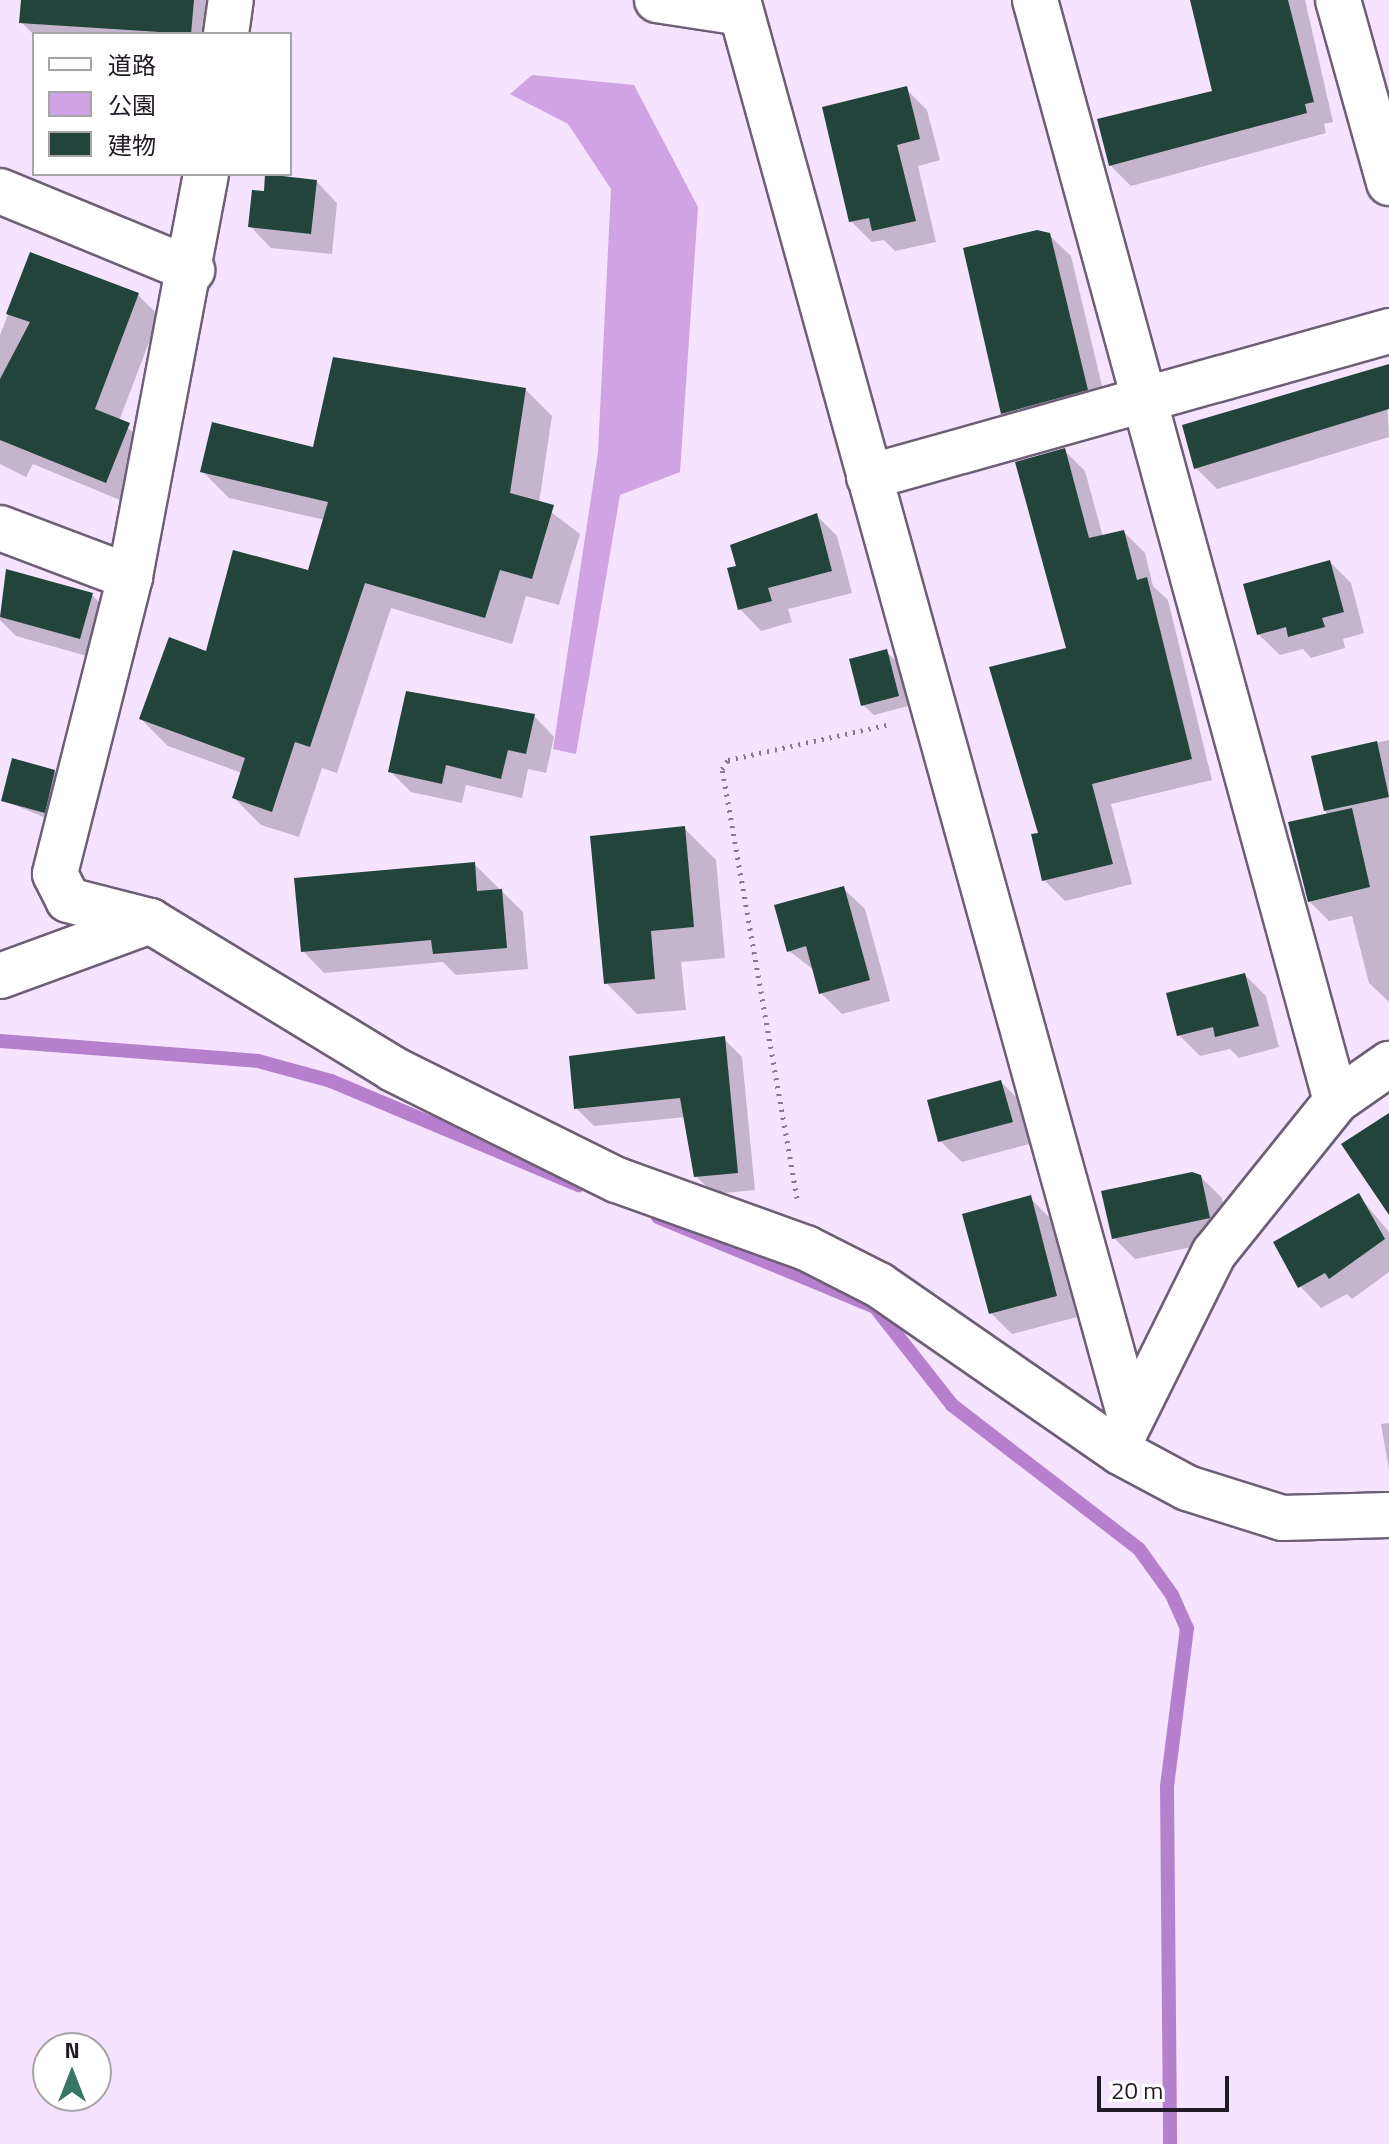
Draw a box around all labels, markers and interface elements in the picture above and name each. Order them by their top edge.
legend [32,32,292,176]
text: 道路 [108,47,156,83]
text: 公園 [108,87,156,123]
text: 建物 [108,127,156,163]
north arrow [32,2032,112,2112]
text: N [64,2033,80,2067]
scale bar [1101,2060,1233,2110]
text: 20 m [1111,2072,1163,2108]

